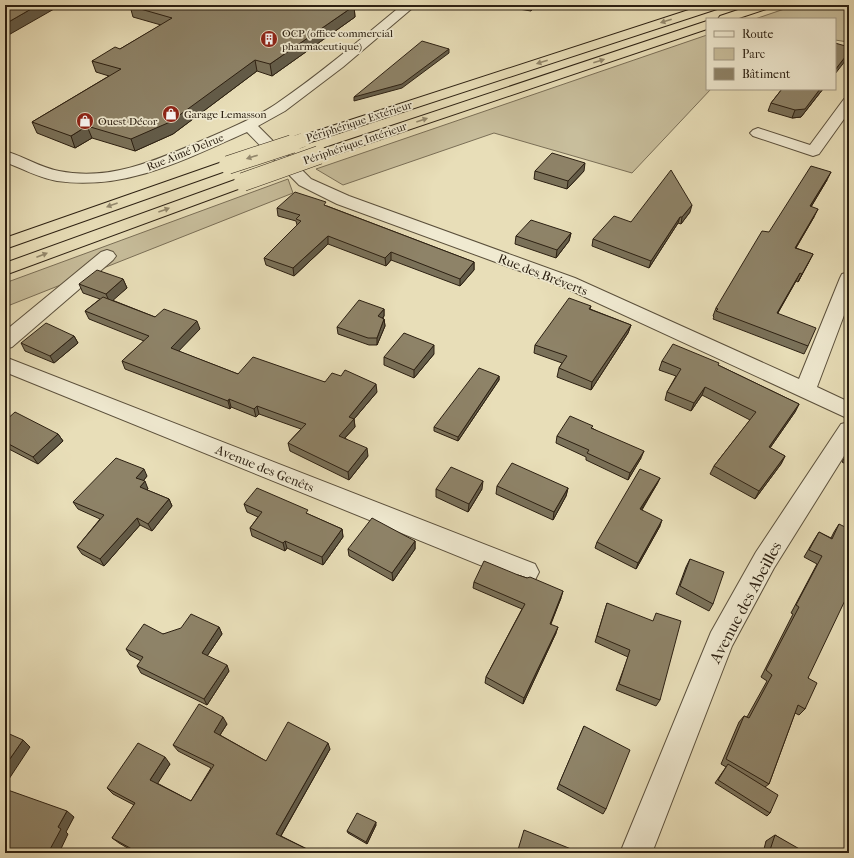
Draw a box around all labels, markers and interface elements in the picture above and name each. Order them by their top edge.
legend [706,18,836,90]
one-way arrow [659,19,671,25]
place label: OCP (office commercial pharmaceutique) [281,27,393,53]
text: Route [742,27,774,41]
building icon: OCP (office commercial pharmaceutique) [259,29,279,49]
text: Parc [742,47,765,61]
one-way arrow [593,58,605,64]
one-way arrow [536,59,548,65]
text: Bâtiment [742,67,791,81]
street label: Périphérique Extérieur [305,98,414,145]
shop icon: Garage Lemasson [161,104,181,124]
place label: Garage Lemasson [184,108,267,121]
shop icon: Ouest Décor [75,111,95,131]
place label: Ouest Décor [98,115,158,128]
one-way arrow [416,116,428,122]
street label: Périphérique Intérieur [302,120,409,167]
street label: Rue Aimé Delrue [145,131,226,174]
one-way arrow [246,154,258,160]
one-way arrow [106,203,118,209]
one-way arrow [158,207,170,213]
street label: Rue des Bréverts [496,250,590,299]
one-way arrow [36,251,48,257]
street label: Avenue des Genêts [212,442,316,495]
street label: Avenue des Abeilles [705,538,786,667]

